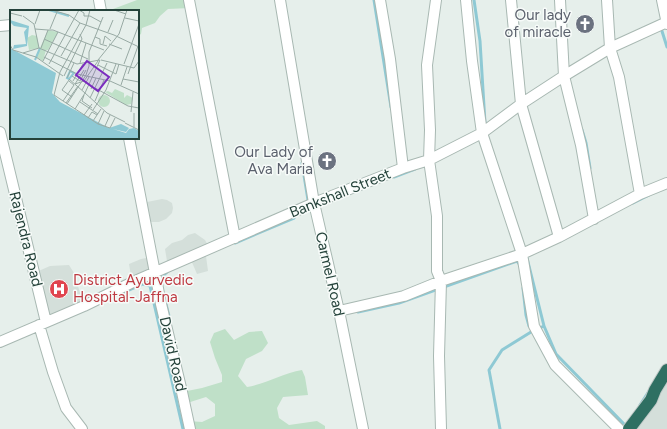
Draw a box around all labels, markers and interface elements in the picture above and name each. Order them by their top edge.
place label: Our lady of miracle [504,6,571,41]
inset map [10,10,139,139]
church icon: Our lady of miracle [574,13,596,35]
place label: Our Lady of Ava Maria [234,143,313,178]
church icon: Our Lady of Ava Maria [316,150,338,172]
street label: Bankshall Street [287,164,394,222]
street label: Rajendra Road [5,190,47,288]
street label: Carmel Road [312,230,348,318]
place label: District Ayurvedic Hospital-Jaffna [73,271,193,306]
hospital icon: District Ayurvedic Hospital-Jaffna [48,278,70,300]
street label: David Road [156,315,190,393]

